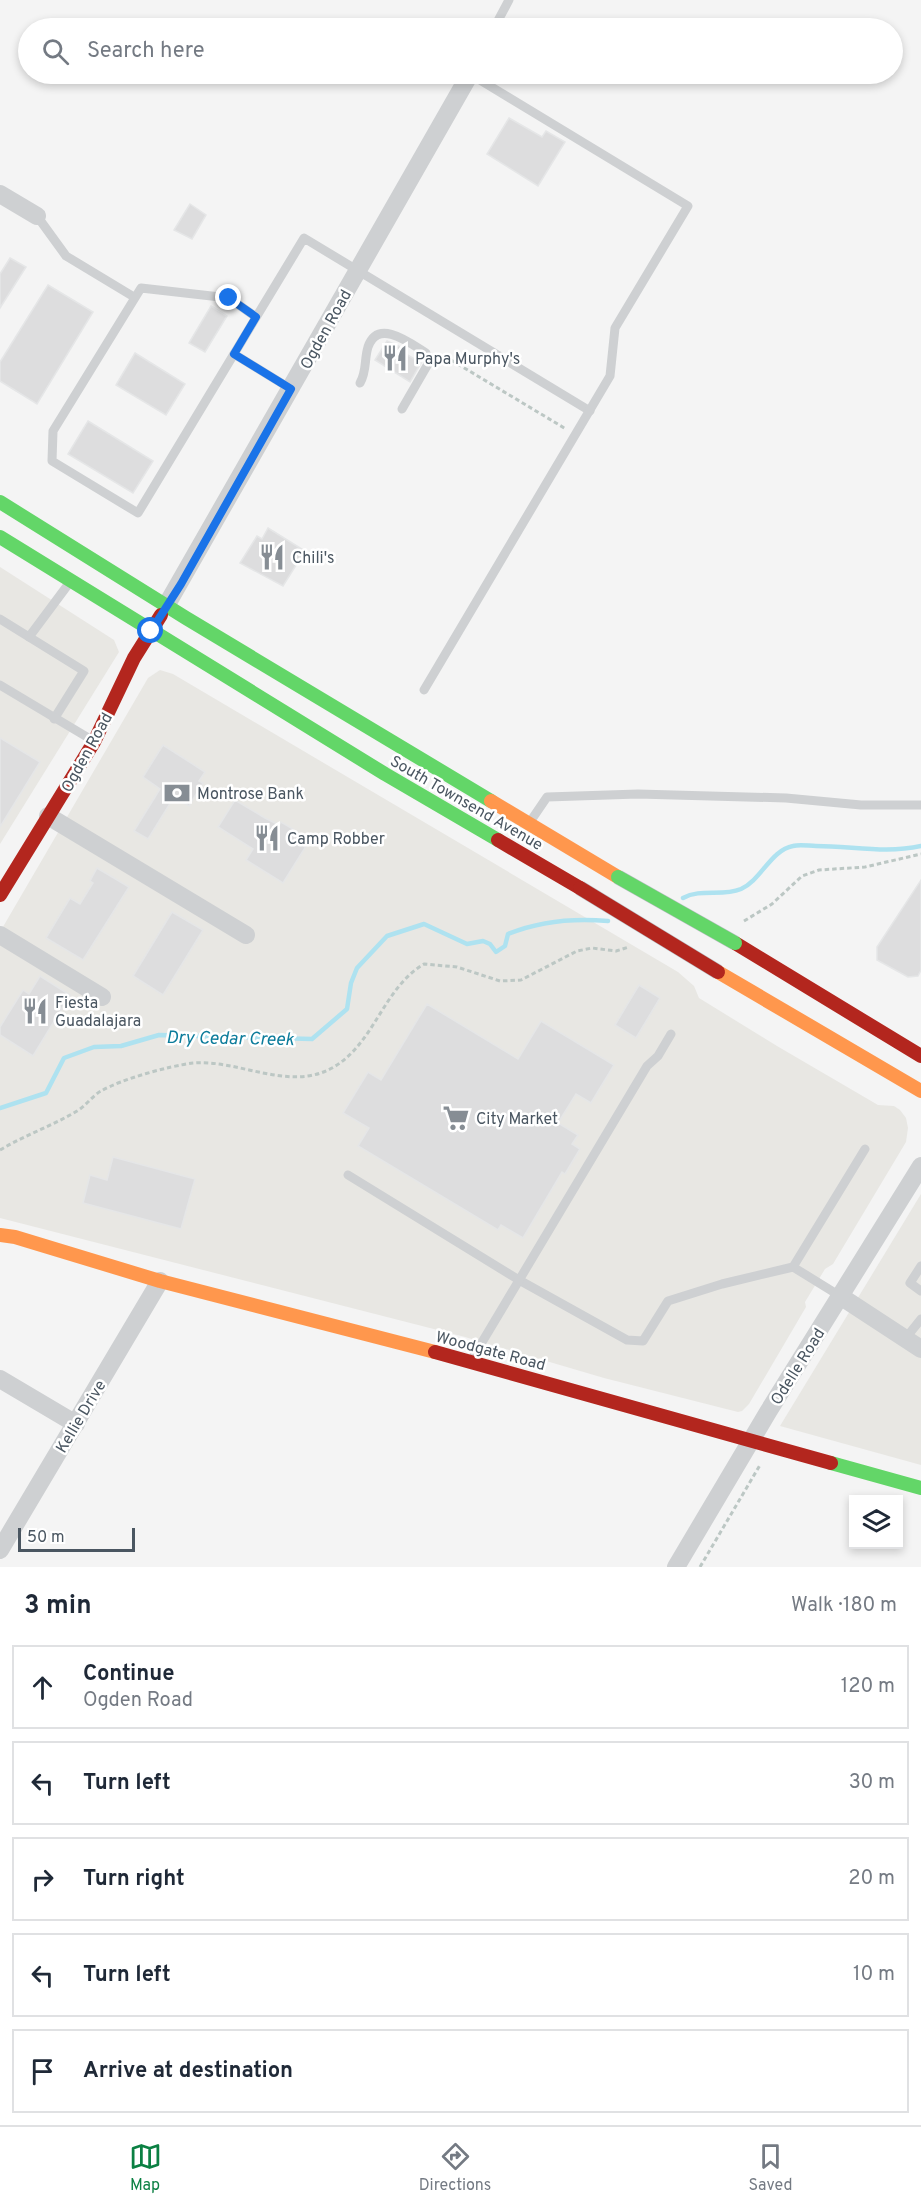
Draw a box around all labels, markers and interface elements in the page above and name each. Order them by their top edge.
search box [18,18,903,84]
icon: search [39,35,72,68]
text: Search here [87,38,205,65]
route end [215,284,241,310]
street label: Ogden Road [297,287,357,373]
restaurant icon: Papa Murphy's [380,343,410,373]
place label: Papa Murphy's [415,350,520,370]
restaurant icon: Chili's [257,542,287,572]
place label: Chili's [292,549,335,569]
route start [137,617,163,643]
street label: Ogden Road [58,710,118,796]
street label: South Townsend Avenue [386,752,546,856]
bank icon: Montrose Bank [162,778,192,808]
place label: Montrose Bank [197,785,304,805]
restaurant icon: Camp Robber [252,823,282,853]
place label: Camp Robber [287,830,385,850]
place label: Fiesta Guadalajara [55,994,141,1032]
restaurant icon: Fiesta Guadalajara [20,996,50,1026]
water label: Dry Cedar Creek [166,1027,295,1052]
supermarket icon: City Market [441,1103,471,1133]
place label: City Market [476,1110,558,1130]
street label: Odelle Road [767,1325,830,1409]
street label: Woodgate Road [433,1328,548,1376]
street label: Kellie Drive [52,1377,111,1457]
map controls [849,1495,903,1549]
button: layers [849,1495,903,1549]
scale bar [18,1525,135,1552]
text: 50 m [27,1528,65,1548]
text: 3 min [24,1590,92,1623]
text: Walk · 180 m [791,1593,897,1619]
text: Continue [83,1661,174,1688]
icon: ahead [26,1671,59,1704]
text: 120 m [841,1674,895,1700]
text: Ogden Road [83,1688,193,1714]
icon: left [26,1767,59,1800]
text: Turn left [83,1770,171,1797]
text: 30 m [849,1770,895,1796]
icon: right [26,1863,59,1896]
text: Turn right [83,1866,185,1893]
text: 20 m [848,1866,895,1892]
icon: left [26,1959,59,1992]
text: Turn left [83,1962,171,1989]
text: 10 m [853,1962,895,1988]
icon: arrive [26,2055,59,2088]
text: Arrive at destination [83,2058,293,2085]
tab: Map [129,2140,162,2196]
tab: Directions [419,2140,491,2196]
tab: Saved [748,2140,792,2196]

